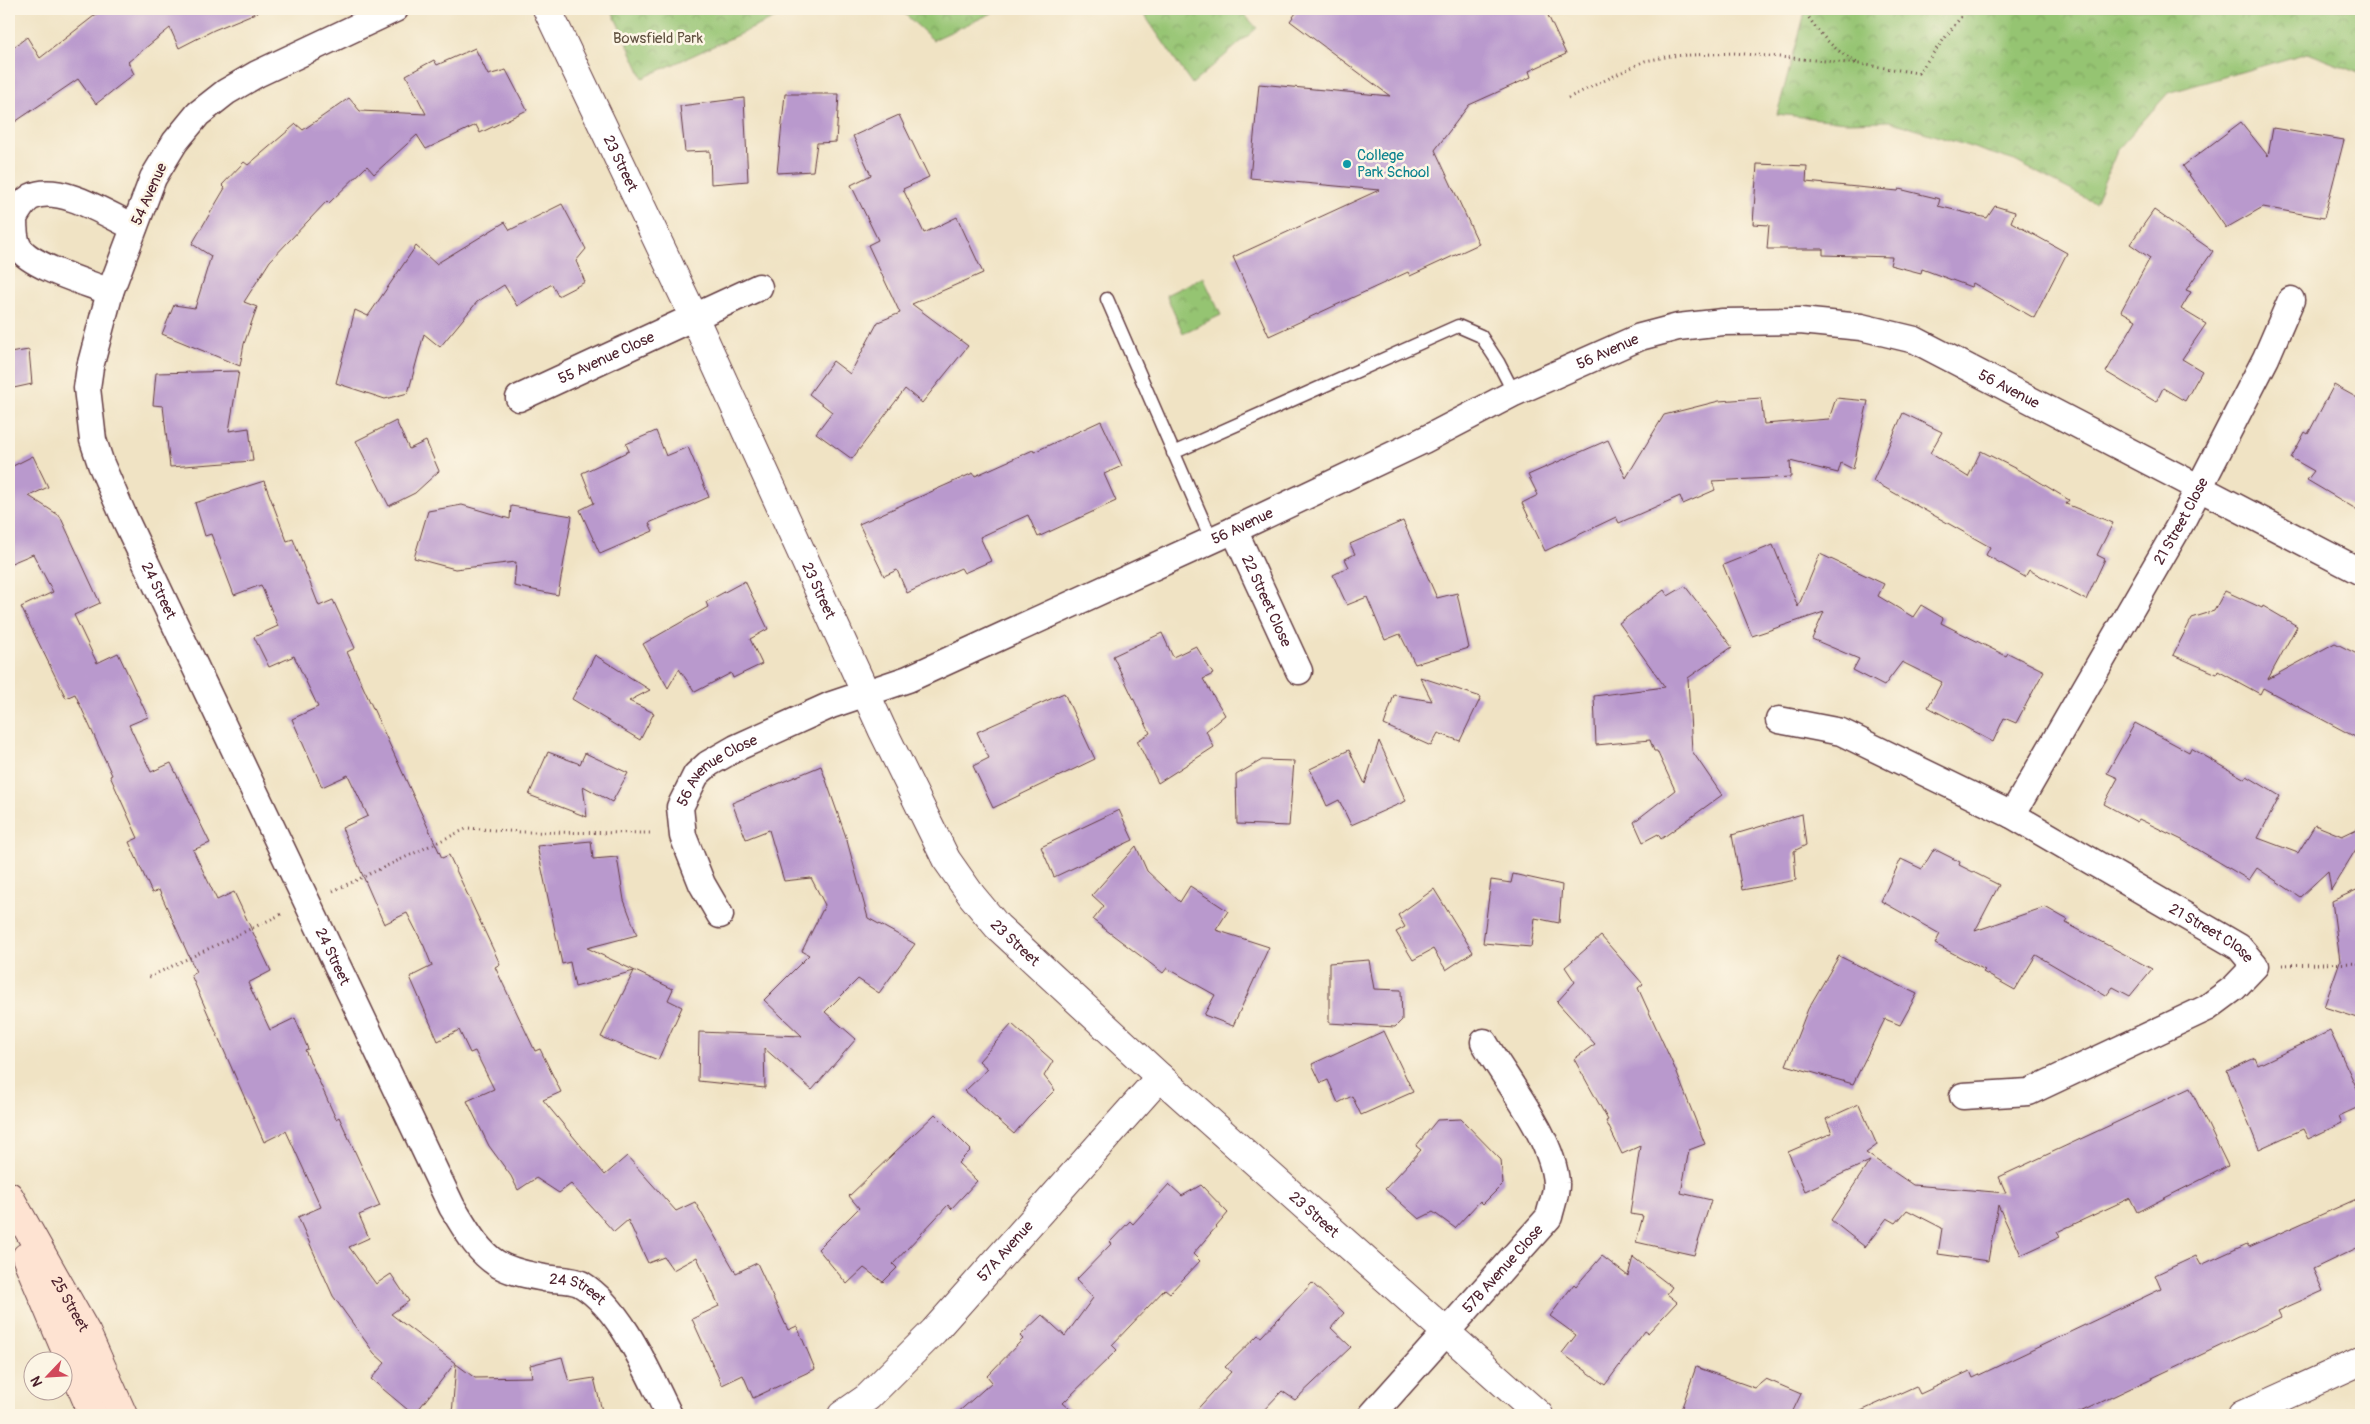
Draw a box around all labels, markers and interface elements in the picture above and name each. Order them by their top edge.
park label: Bowsfield Park [613,29,704,48]
street label: 23 Street [599,132,642,196]
place label: College Park School [1357,146,1430,182]
marker: College Park School [1341,158,1353,170]
street label: 54 Avenue [127,160,172,228]
street label: 55 Avenue Close [555,327,658,389]
street label: 56 Avenue [1574,330,1642,374]
street label: 56 Avenue [1975,366,2043,413]
street label: 21 Street Close [2150,474,2213,568]
street label: 56 Avenue [1208,504,1277,549]
street label: 22 Street Close [1237,552,1296,651]
street label: 24 Street [137,559,181,623]
street label: 23 Street [797,559,840,623]
street label: 56 Avenue Close [673,730,761,810]
street label: 21 Street Close [2166,899,2258,967]
street label: 23 Street [986,916,1044,971]
street label: 24 Street [311,925,355,989]
street label: 23 Street [1285,1188,1343,1243]
street label: 57A Avenue [973,1216,1038,1286]
street label: 57B Avenue Close [1458,1221,1548,1317]
street label: 24 Street [549,1270,610,1310]
street label: 25 Street [46,1273,93,1336]
north arrow [22,1352,72,1402]
text: N [27,1373,46,1389]

